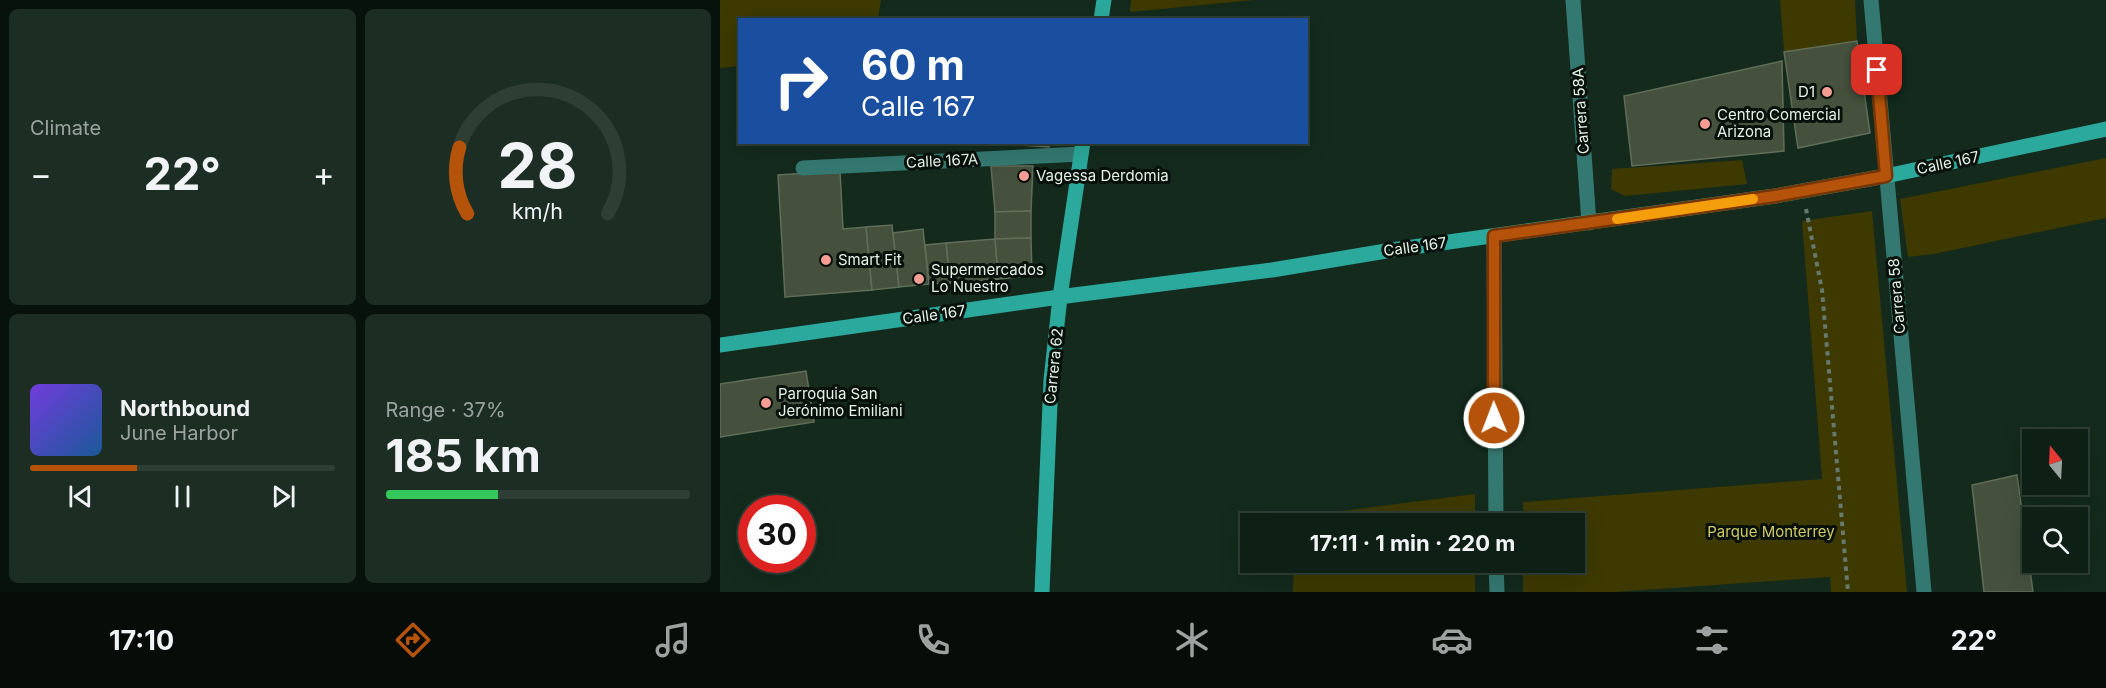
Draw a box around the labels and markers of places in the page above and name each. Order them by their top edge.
pin [1851,44,1902,95]
place label: D1 [1798,82,1815,101]
marker: D1 [1820,85,1834,99]
place label: Centro Comercial Arizona [1717,105,1841,141]
marker: Centro Comercial Arizona [1698,117,1712,131]
place label: Vagessa Derdomia [1036,166,1169,185]
marker: Vagessa Derdomia [1017,169,1031,183]
place label: Smart Fit [838,250,902,269]
marker: Smart Fit [819,253,833,267]
place label: Supermercados Lo Nuestro [931,260,1044,296]
marker: Supermercados Lo Nuestro [912,272,926,286]
place label: Parroquia San Jerónimo Emiliani [778,384,903,420]
marker: Parroquia San Jerónimo Emiliani [759,396,773,410]

